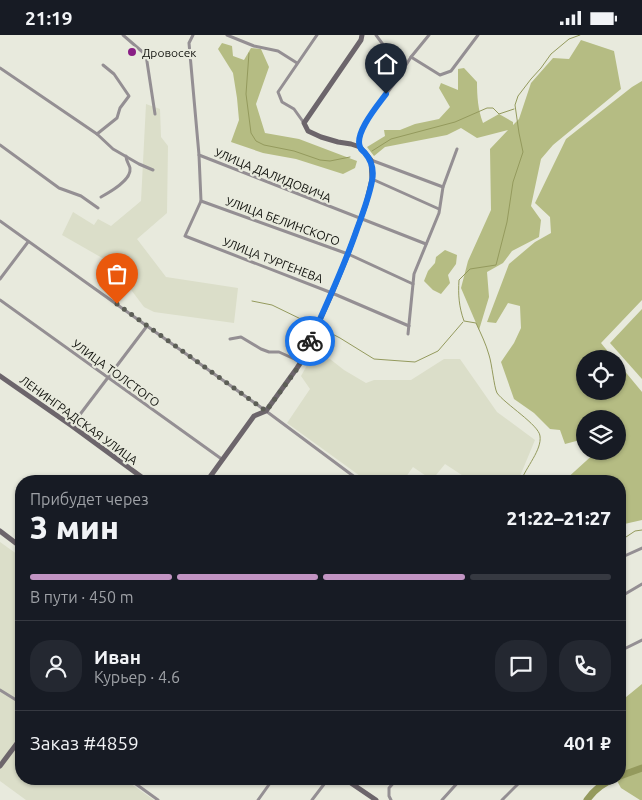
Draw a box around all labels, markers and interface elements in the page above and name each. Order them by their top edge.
text: 21:19 [25,7,73,29]
pin [365,43,407,94]
marker: Дровосек [126,46,138,58]
place label: Дровосек [142,46,196,59]
icon: home [372,50,400,78]
street label: УЛИЦА ДАЛИДОВИЧА [213,146,333,204]
street label: УЛИЦА БЕЛИНСКОГО [224,194,342,248]
street label: УЛИЦА ТУРГЕНЕВА [221,235,325,285]
pin [96,253,138,304]
icon: bag [103,260,131,288]
courier [285,316,335,366]
icon: bike [296,327,324,355]
street label: УЛИЦА ТОЛСТОГО [70,337,162,409]
map controls [576,350,626,460]
button: locate [576,350,626,400]
street label: ЛЕНИНГРАДСКАЯ УЛИЦА [18,373,140,467]
button: layers [576,410,626,460]
text: Прибудет через [30,490,149,508]
text: 21:22–21:27 [506,507,611,529]
text: 3 мин [30,509,119,545]
text: В пути · 450 m [30,588,133,606]
button: person [30,640,82,692]
button: chat [495,640,547,692]
button: phone [559,640,611,692]
text: Иван [94,646,141,668]
text: Курьер · 4.6 [94,668,180,686]
text: Заказ #4859 [30,732,139,754]
text: 401 ₽ [564,732,611,754]

